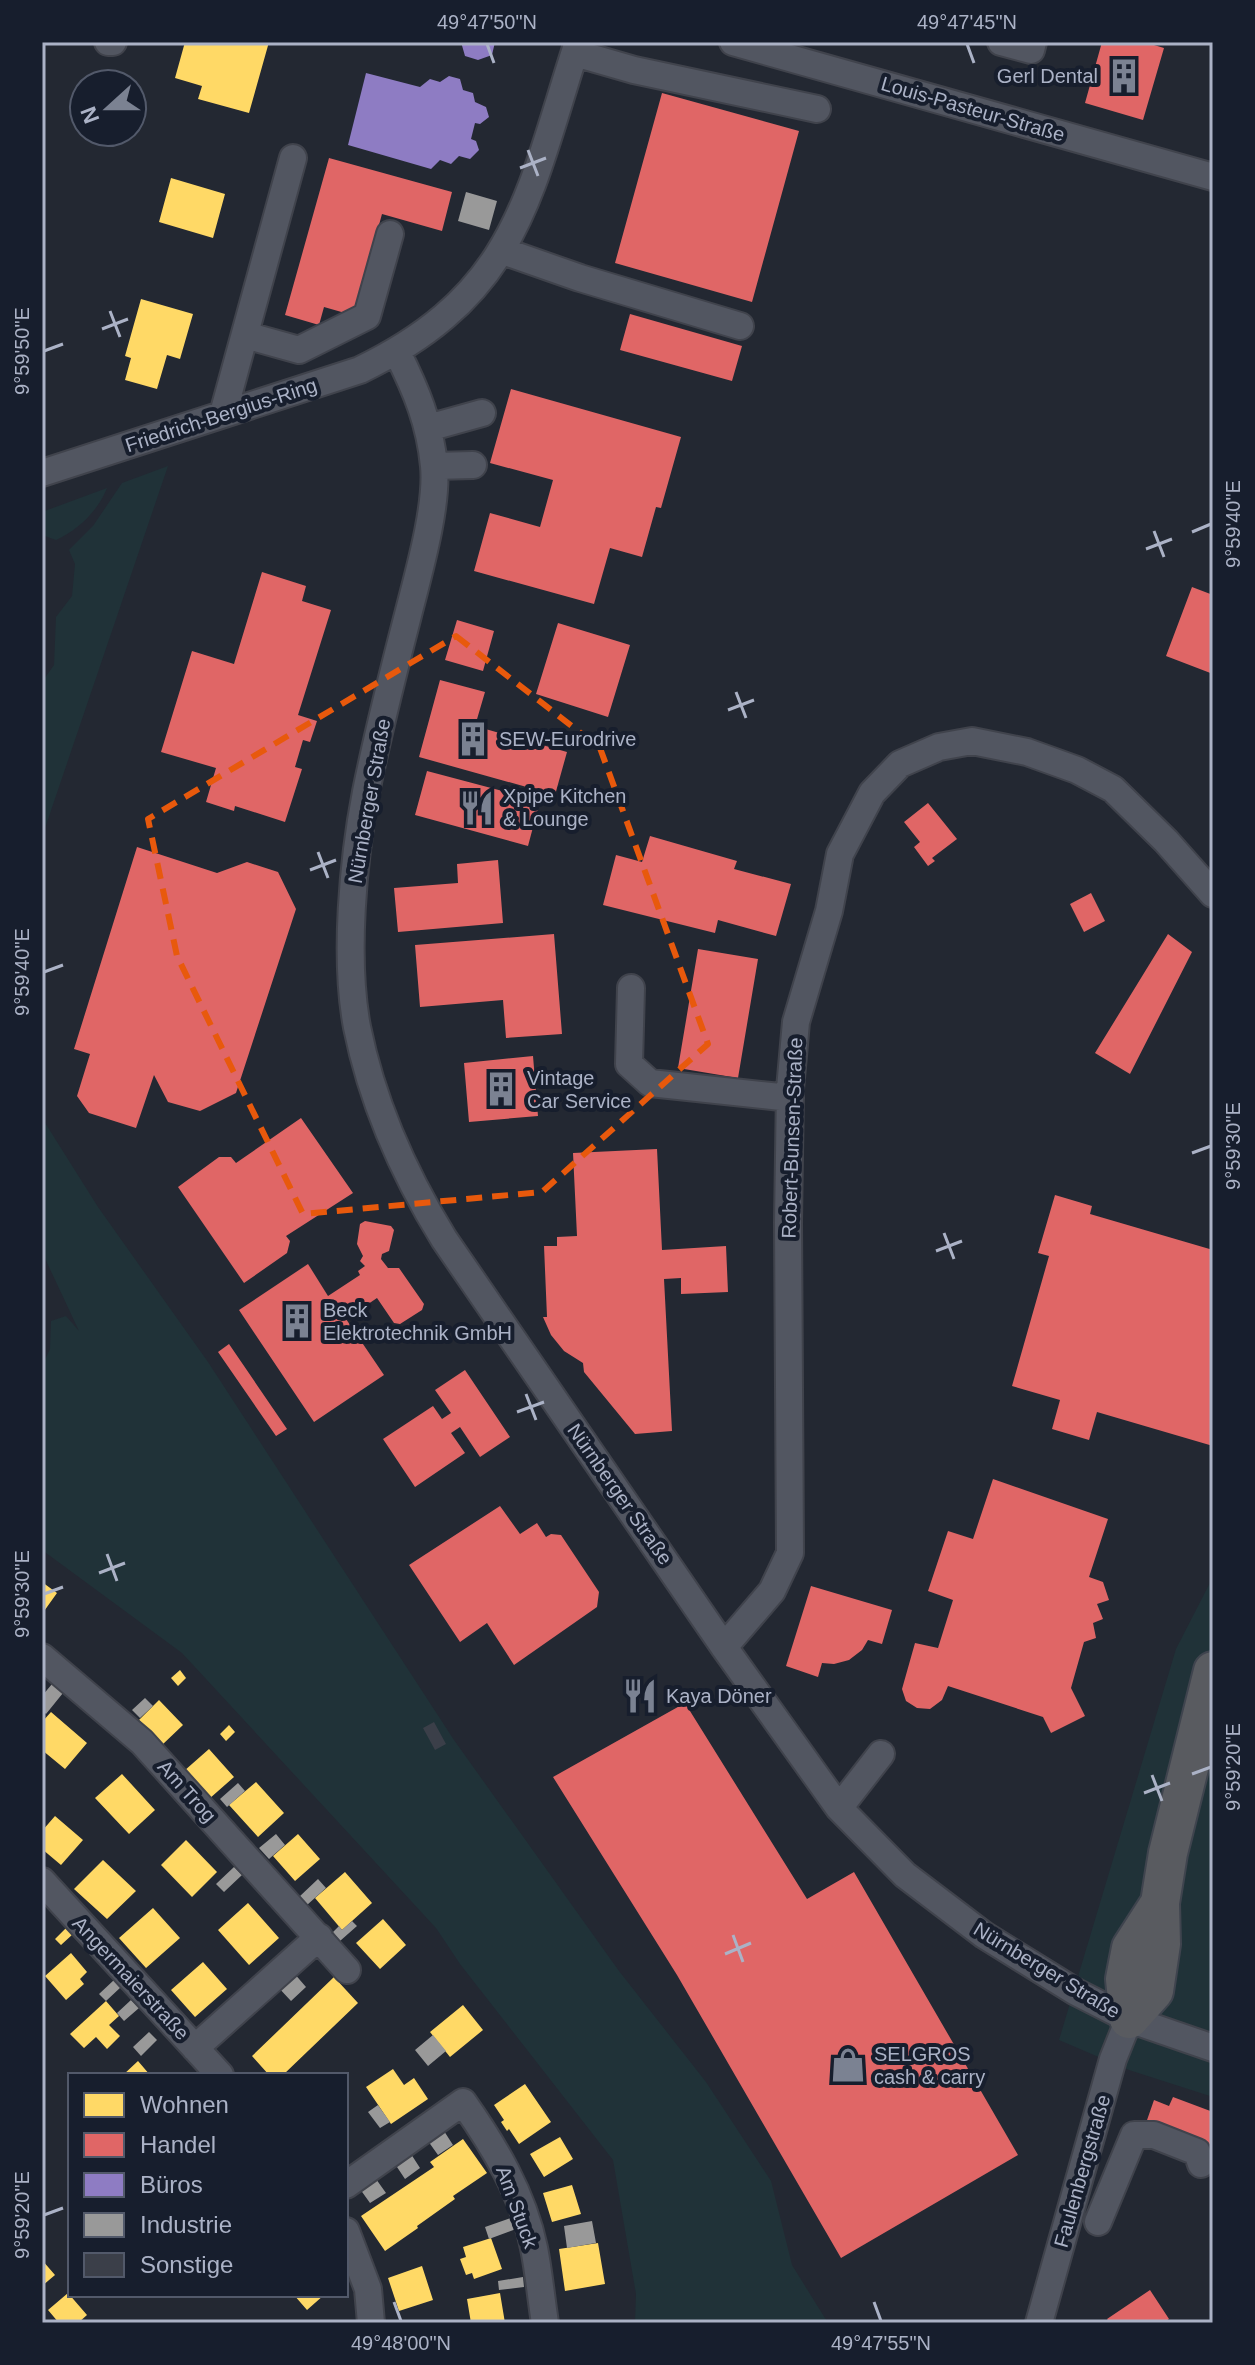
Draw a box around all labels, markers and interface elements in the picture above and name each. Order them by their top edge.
text: 49°47'50"N [437,11,537,33]
text: 49°47'45"N [917,11,1017,33]
building icon: Gerl Dental [1105,57,1143,95]
place label: Gerl Dental [997,65,1098,87]
north arrow [68,68,148,148]
street label: Louis-Pasteur-Straße [879,72,1067,146]
text: N [75,103,104,127]
text: 9°59'50"E [11,307,33,395]
street label: Friedrich-Bergius-Ring [122,374,320,456]
text: 9°59'40"E [1222,480,1244,568]
street label: Nürnberger Straße [344,717,394,885]
building icon: SEW-Eurodrive [454,720,492,758]
place label: SEW-Eurodrive [499,728,636,750]
place label: Xpipe Kitchen & Lounge [503,785,626,830]
restaurant icon: Xpipe Kitchen & Lounge [458,789,496,827]
text: 9°59'40"E [11,928,33,1016]
street label: Robert-Bunsen-Straße [777,1037,807,1239]
place label: Vintage Car Service [527,1067,631,1112]
building icon: Vintage Car Service [482,1070,520,1108]
text: 9°59'30"E [1222,1102,1244,1190]
place label: Beck Elektrotechnik GmbH [323,1299,512,1344]
building icon: Beck Elektrotechnik GmbH [278,1302,316,1340]
street label: Nürnberger Straße [563,1419,677,1569]
text: 9°59'30"E [11,1550,33,1638]
restaurant icon: Kaya Döner [621,1677,659,1715]
place label: Kaya Döner [666,1685,772,1707]
text: 9°59'20"E [1222,1723,1244,1811]
street label: Am Trog [154,1756,220,1826]
street label: Angermaierstraße [68,1912,194,2044]
street label: Nürnberger Straße [970,1918,1124,2022]
place label: SELGROS cash & carry [874,2043,985,2088]
shop icon: SELGROS cash & carry [829,2046,867,2084]
legend [68,2073,348,2297]
text: Wohnen [140,2091,229,2118]
street label: Faulenbergstraße [1050,2092,1114,2250]
text: Handel [140,2131,216,2158]
street label: Am Stuck [492,2163,542,2252]
text: 9°59'20"E [11,2171,33,2259]
text: Büros [140,2171,203,2198]
text: Industrie [140,2211,232,2238]
text: Sonstige [140,2251,233,2278]
text: 49°48'00"N [351,2332,451,2354]
text: 49°47'55"N [831,2332,931,2354]

